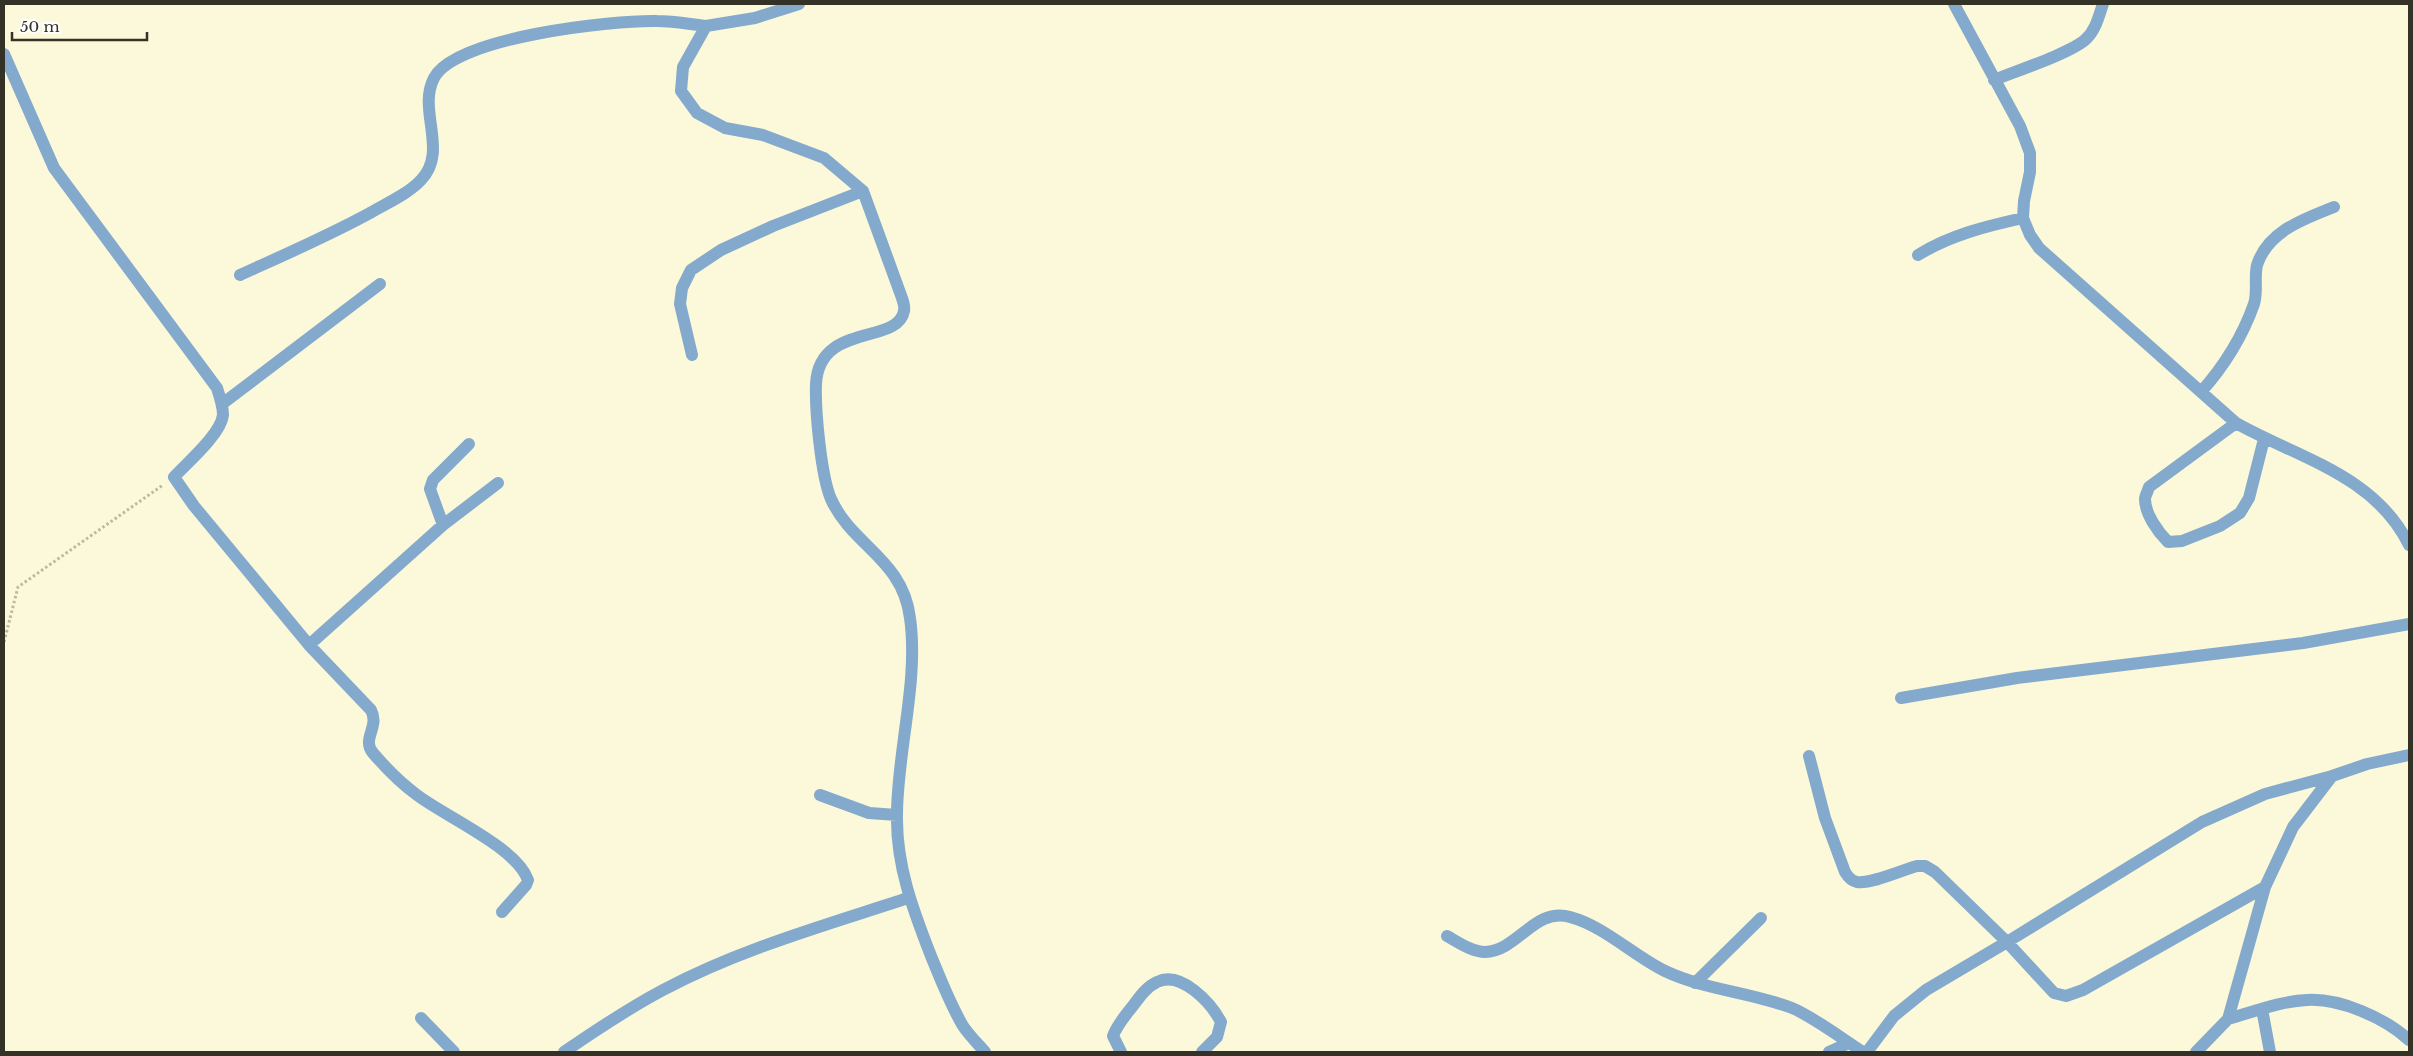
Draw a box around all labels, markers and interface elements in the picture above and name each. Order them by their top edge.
scale bar [12,10,148,42]
text: 50 m [20,17,60,36]

